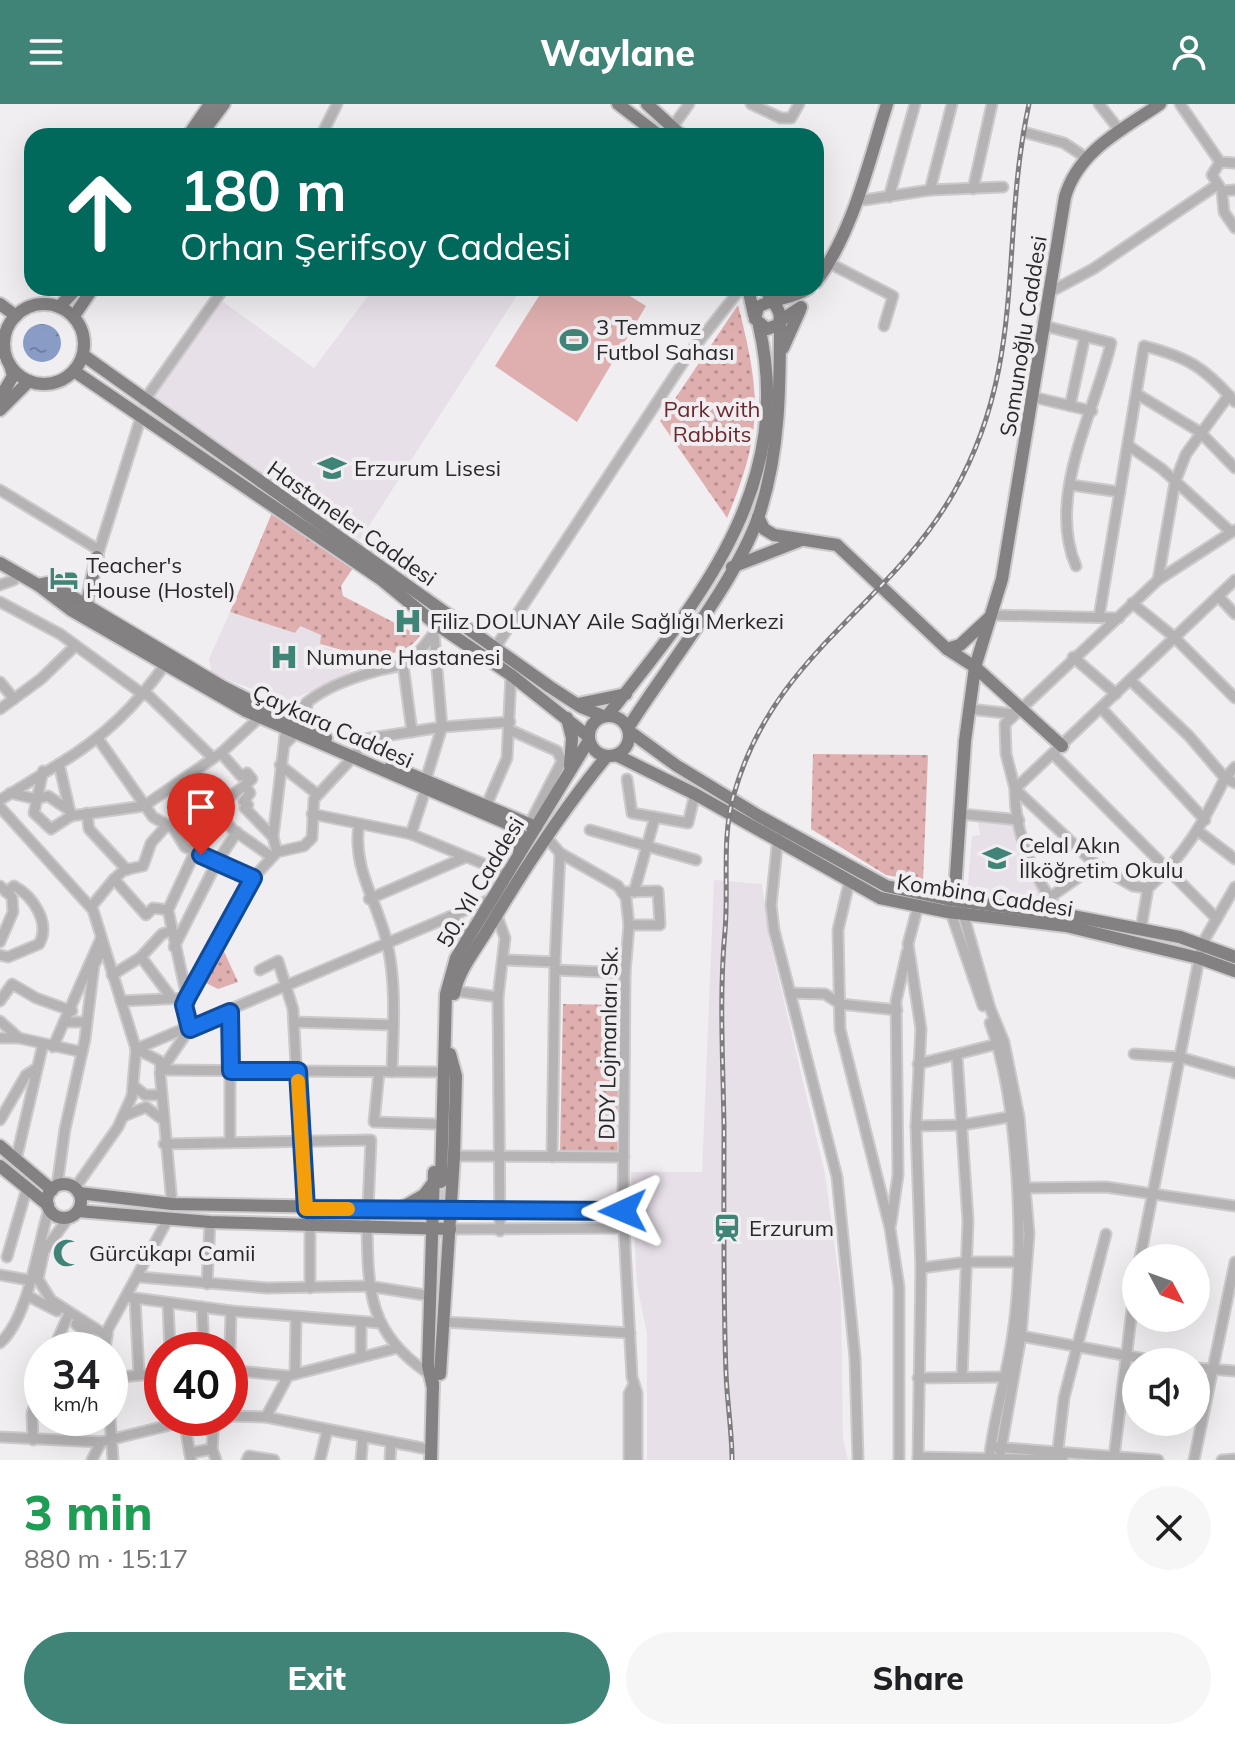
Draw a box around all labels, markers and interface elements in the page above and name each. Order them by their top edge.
icon: menu [24,30,68,74]
text: Waylane [540,30,695,75]
icon: person [1167,30,1211,74]
text: 180 m [180,155,347,225]
icon: ahead [48,160,152,264]
text: Orhan Şerifsoy Caddesi [180,224,571,269]
street label: Somunoğlu Caddesi [993,234,1053,438]
place label: 3 Temmuz Futbol Sahası [596,313,734,366]
sports icon: 3 Temmuz Futbol Sahası [559,325,589,355]
park label: Park with Rabbits [664,395,761,448]
school or university icon: Erzurum Lisesi [317,453,347,483]
street label: Hastaneler Caddesi [262,454,442,592]
place label: Erzurum Lisesi [354,454,501,482]
place label: Teacher's House (Hostel) [86,551,236,604]
hotel icon: Teacher's House (Hostel) [49,563,79,593]
hospital icon: Filiz DOLUNAY Aile Sağlığı Merkezi [393,606,423,636]
place label: Filiz DOLUNAY Aile Sağlığı Merkezi [430,607,784,635]
hospital icon: Numune Hastanesi [269,642,299,672]
place label: Numune Hastanesi [306,643,501,671]
street label: Çaykara Caddesi [248,678,418,774]
pin [167,773,235,855]
icon: arrive [179,785,223,829]
street label: 50. Yıl Caddesi [430,812,530,952]
place label: Celal Akın İlköğretim Okulu [1019,831,1184,884]
school or university icon: Celal Akın İlköğretim Okulu [982,843,1012,873]
street label: Kombina Caddesi [895,867,1075,923]
street label: DDY Lojmanları Sk. [592,946,624,1140]
position arrow [581,1169,665,1253]
station icon: Erzurum [712,1213,742,1243]
place label: Erzurum [749,1214,834,1242]
mosque icon: Gürcükapı Camii [52,1238,82,1268]
place label: Gürcükapı Camii [89,1239,255,1267]
north arrow [1122,1244,1210,1332]
map controls [1122,1244,1210,1436]
speed limit sign: 40 [144,1332,248,1436]
button: sound [1122,1348,1210,1436]
text: 34 [52,1349,100,1399]
text: km/h [53,1391,99,1416]
text: 3 min [24,1482,153,1542]
button: close [1127,1486,1211,1570]
text: 880 m · 15:17 [24,1542,188,1575]
button: Exit [24,1632,610,1724]
button: Share [626,1632,1211,1724]

